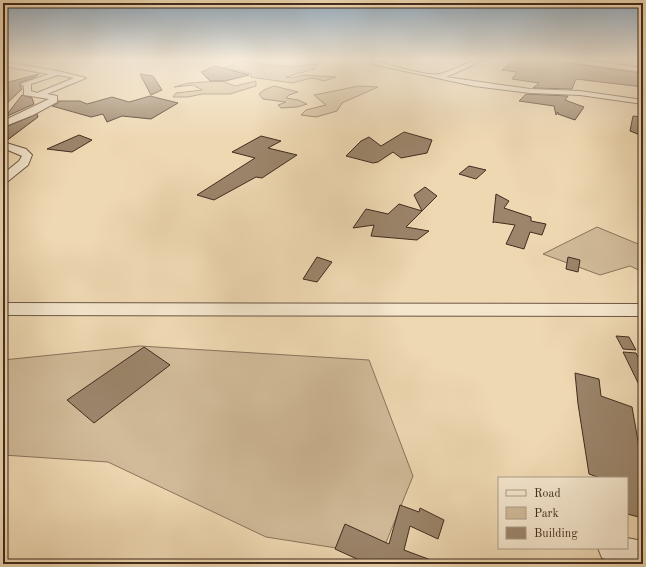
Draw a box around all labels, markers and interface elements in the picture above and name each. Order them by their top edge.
legend [498,477,628,549]
text: Road [534,488,561,500]
text: Park [534,508,559,520]
text: Building [534,528,578,540]

